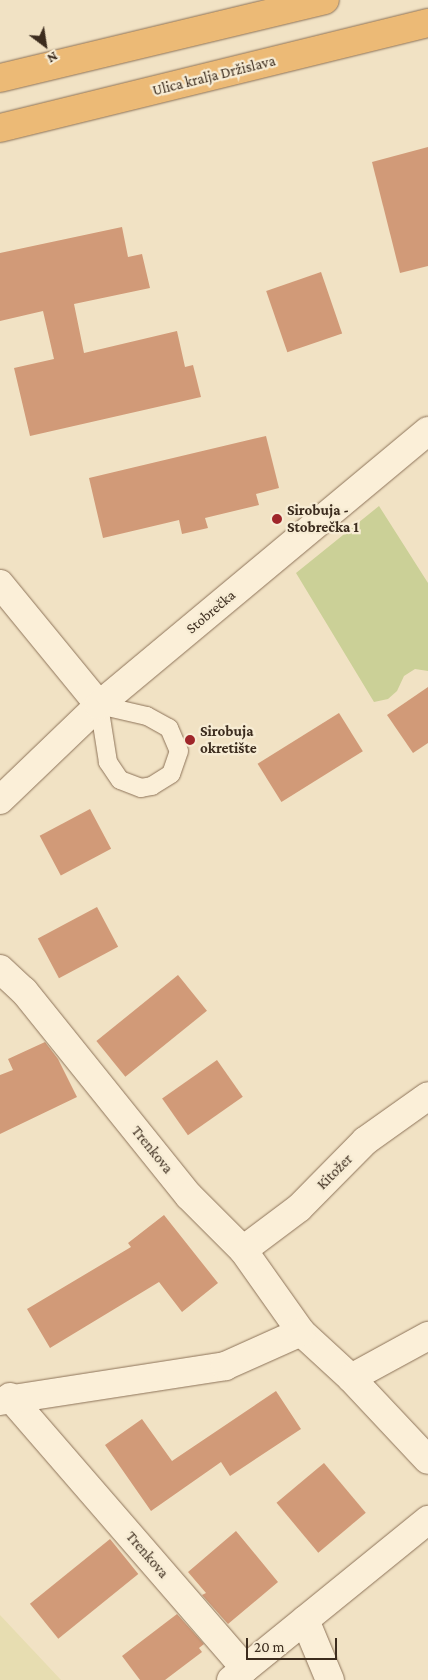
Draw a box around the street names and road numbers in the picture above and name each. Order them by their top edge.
street label: Ulica kralja Držislava [151,52,277,100]
street label: Stobrečka [183,586,239,638]
street label: Trenkova [127,1123,177,1177]
street label: Kitožer [313,1150,357,1194]
street label: Trenkova [122,1528,172,1582]

